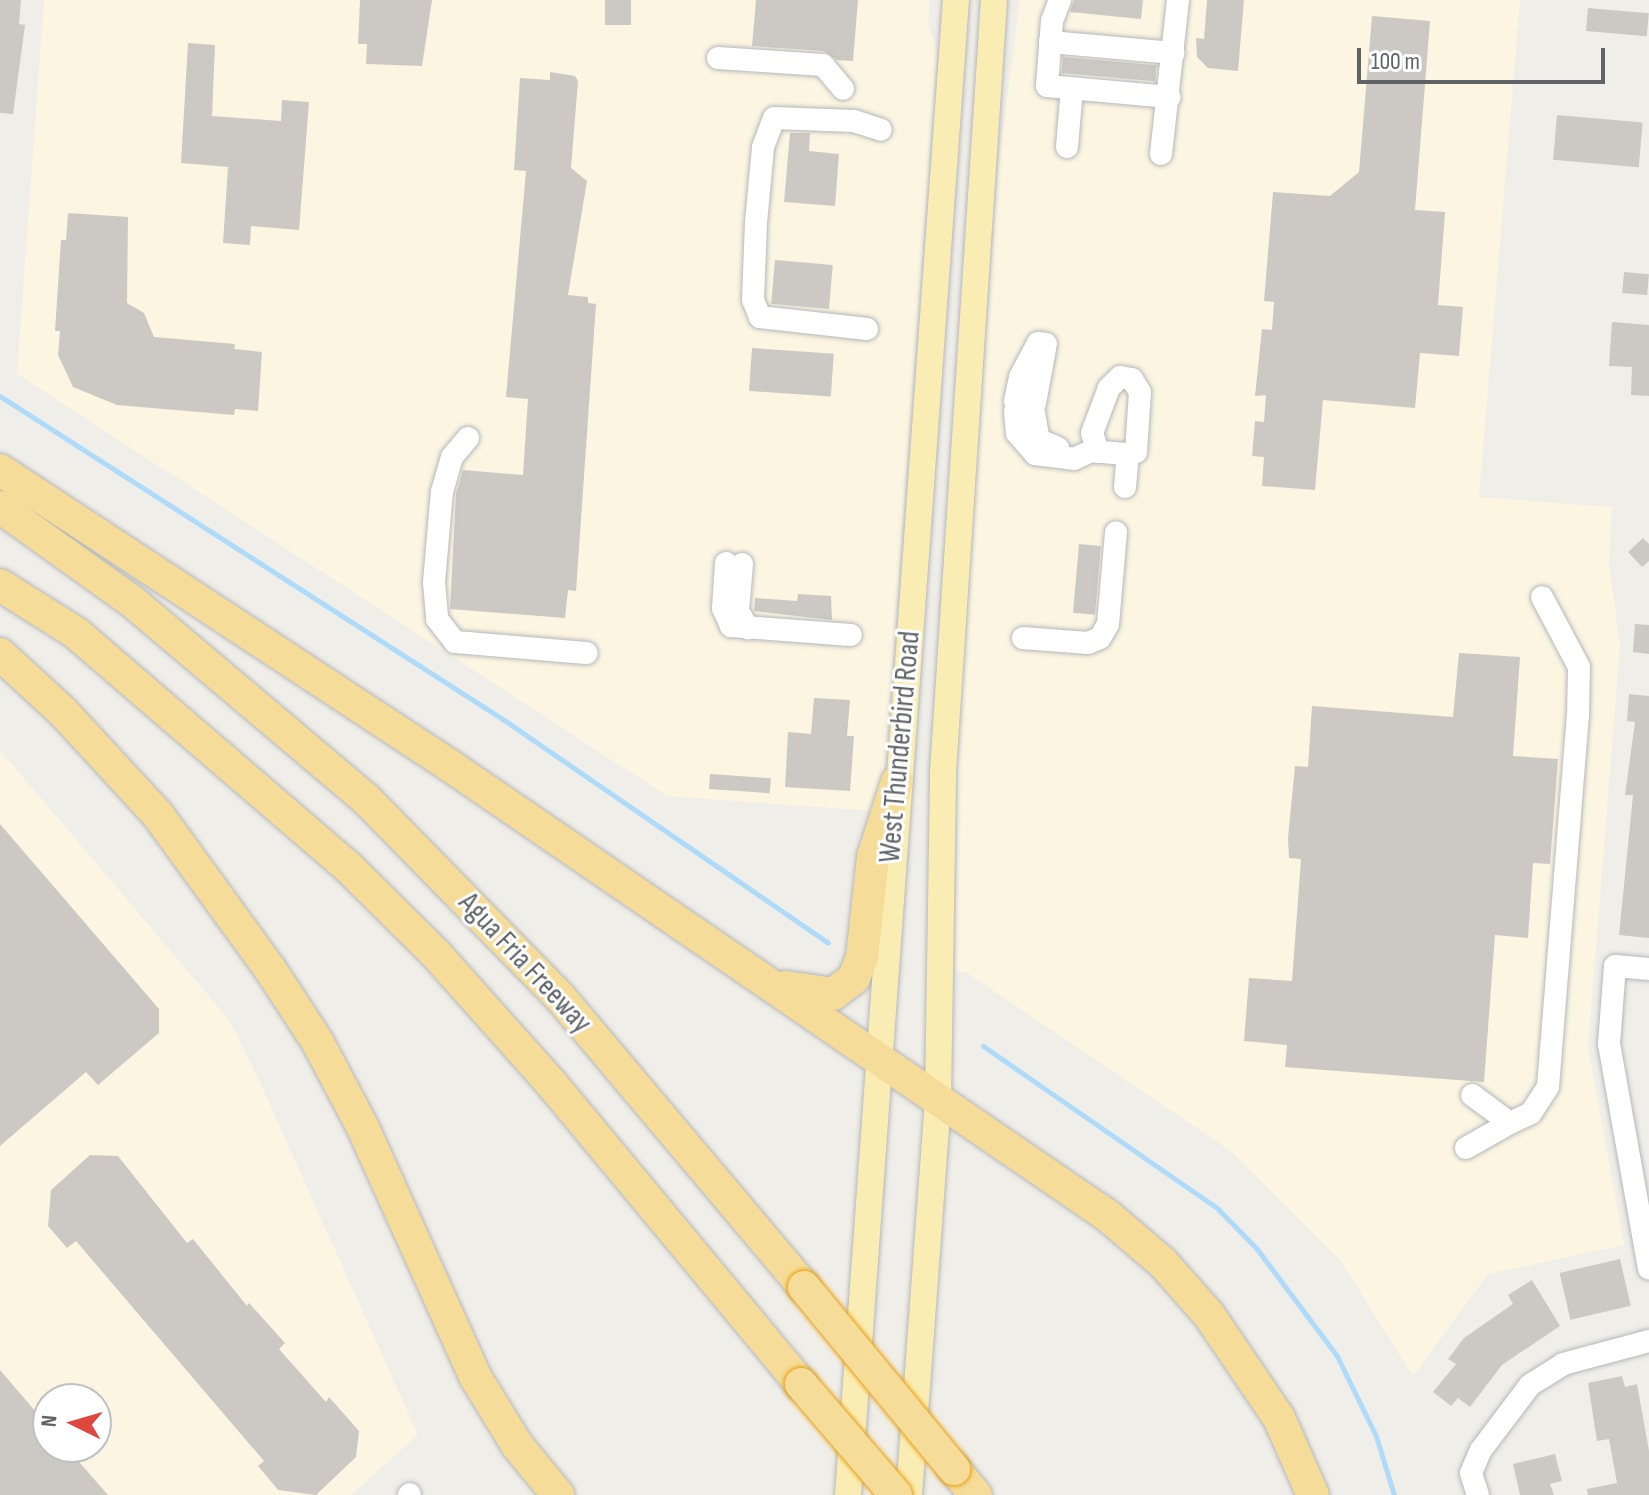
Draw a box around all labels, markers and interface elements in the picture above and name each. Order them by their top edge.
scale bar [1361,32,1609,82]
text: 100 m [1371,47,1420,76]
street label: West Thunderbird Road [872,630,928,864]
street label: Agua Fria Freeway [451,885,599,1041]
north arrow [32,1383,112,1463]
text: N [36,1414,64,1428]

